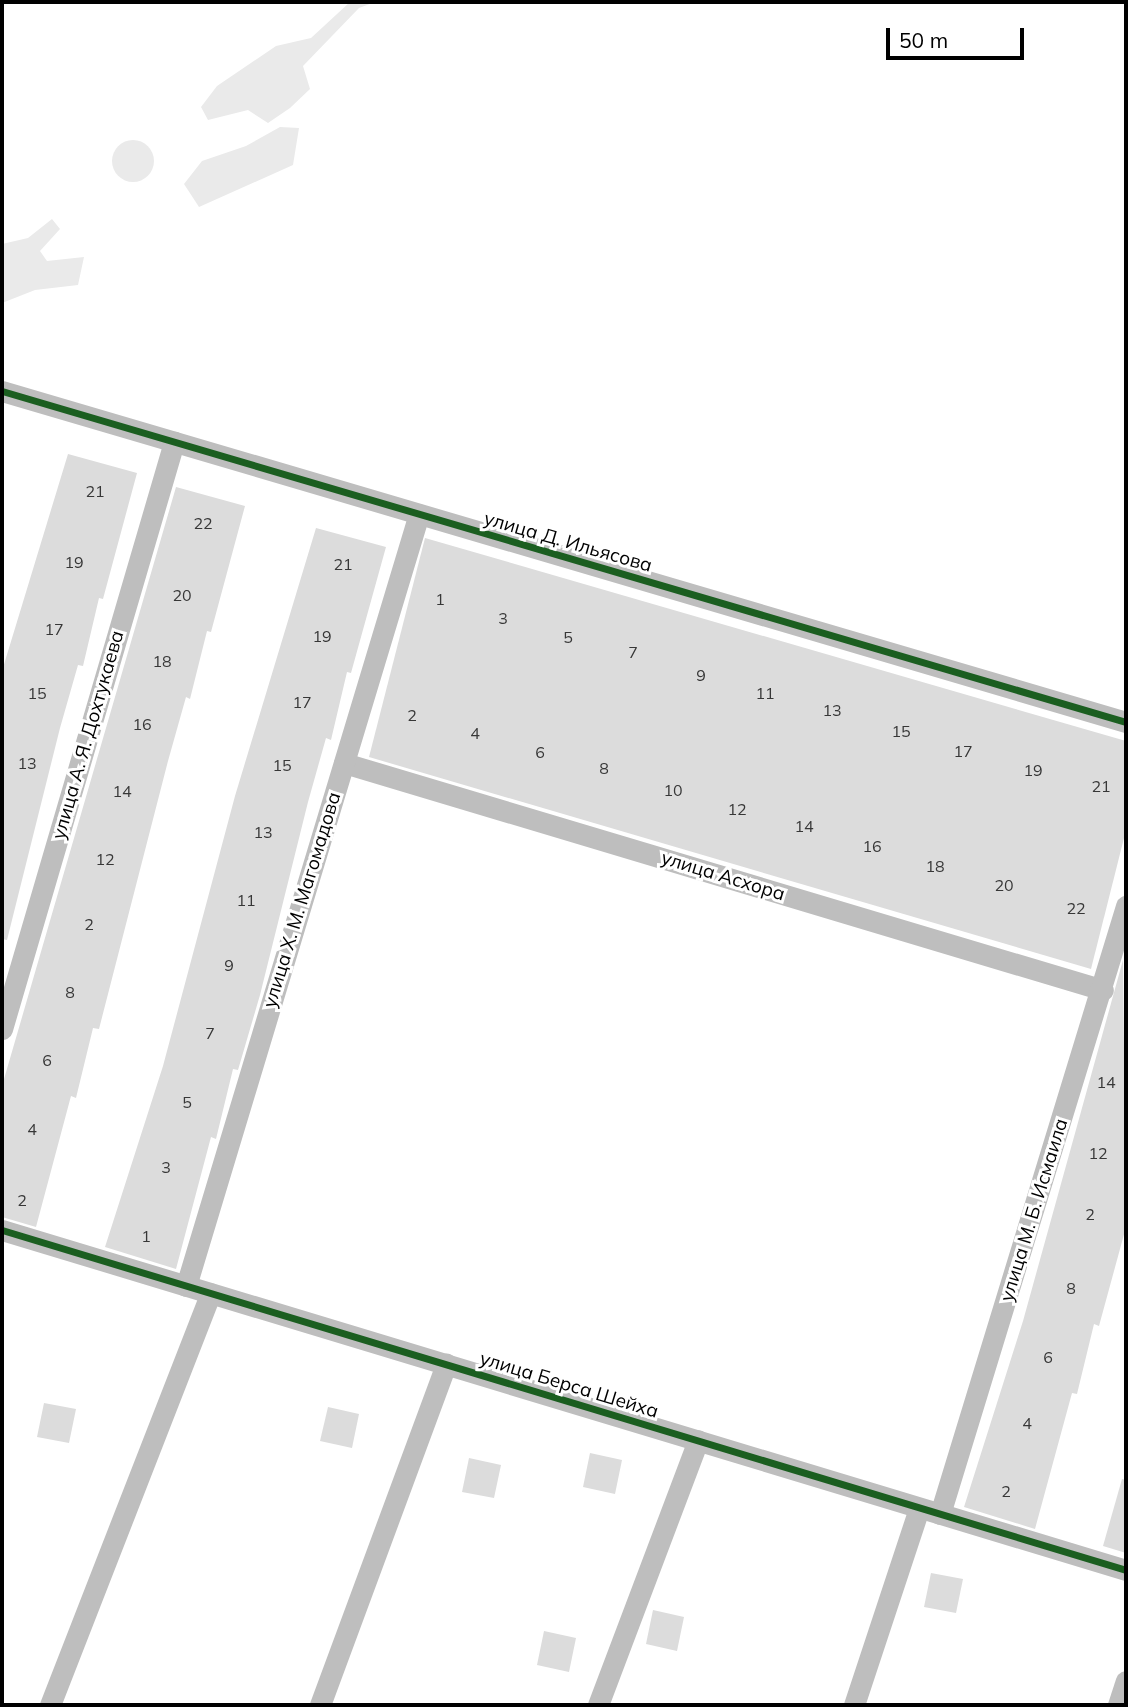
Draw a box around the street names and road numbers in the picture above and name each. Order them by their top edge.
street label: улица Д. Ильясова [481,507,655,577]
street label: улица А. Я. Дохтукаева [47,628,129,842]
street label: улица Х. М. Магомадова [258,789,346,1011]
street label: улица Асхора [658,846,788,906]
street label: улица М. Б. Исмаила [995,1116,1073,1304]
street label: улица Берса Шейха [477,1347,661,1423]

